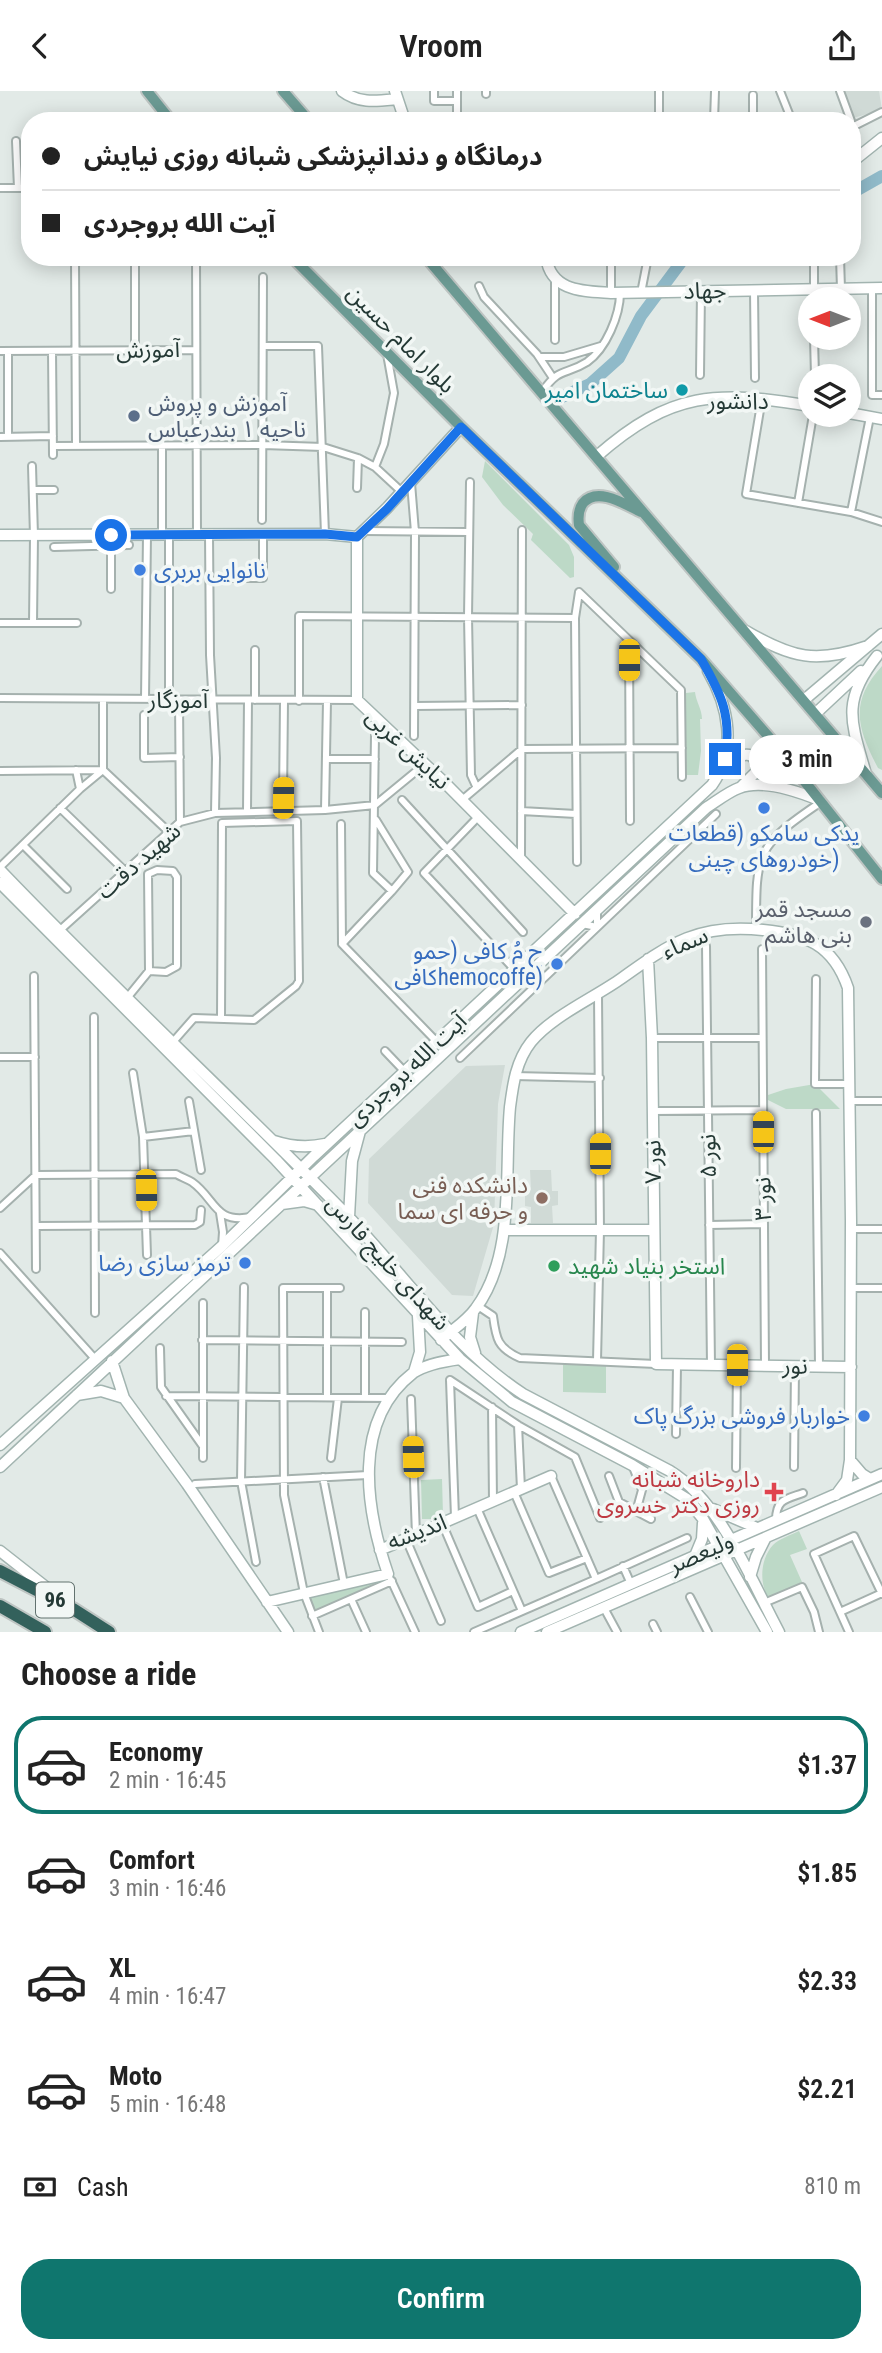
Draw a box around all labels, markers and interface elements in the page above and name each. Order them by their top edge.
icon: back [21,27,59,65]
text: Vroom [399,27,483,65]
icon: share [823,27,861,65]
text: درمانگاه و دندانپزشکی شبانه روزی نیایش [84,141,543,171]
text: آیت الله بروجردی [84,208,275,238]
street label: جهاد [683,277,727,305]
street label: بلوار امام حسین [338,279,461,402]
north arrow [798,287,861,350]
map controls [798,287,861,427]
street label: آموزش [116,336,181,364]
button: layers [798,364,861,427]
place label: ساختمان امیر [544,377,668,404]
marker: ساختمان امیر [674,382,690,398]
street label: دانشور [706,388,769,415]
place label: آموزش و پروش ناحیه ۱ بندرعباس [148,390,306,443]
marker: آموزش و پروش ناحیه ۱ بندرعباس [126,408,142,424]
route start [95,519,127,551]
place label: نانوایی بربری [154,557,266,584]
marker: نانوایی بربری [132,562,148,578]
car [619,639,640,681]
street label: آموزگار [147,687,210,714]
street label: نیایش غربی [360,703,456,795]
callout: 3 min [750,735,865,783]
route end [709,743,741,775]
text: 3 min [782,746,832,773]
car [273,777,294,819]
marker: یدکی سامکو (قطعات خودروهای چینی) [756,800,772,816]
street label: شهید دقت [92,817,186,905]
place label: یدکی سامکو (قطعات خودروهای چینی) [669,820,859,874]
place label: مسجد قمر بنی هاشم [755,896,852,952]
marker: مسجد قمر بنی هاشم [858,914,874,930]
street label: سماء [658,921,712,965]
place label: حِ مُ کافی (حمو کافیhemocoffe) [394,938,543,991]
marker: حِ مُ کافی (حمو کافیhemocoffe) [549,956,565,972]
street label: آیت الله بروجردی [342,1007,473,1132]
car [753,1111,774,1153]
car [590,1133,611,1175]
street label: نور ۵ [694,1134,722,1178]
street label: نور ۷ [639,1140,667,1184]
car [136,1169,157,1211]
place label: دانشکده فنی و حرفه ای سما [397,1172,528,1225]
street label: نور ۳ [749,1177,777,1221]
street label: شهدای خلیج فارس [318,1190,456,1338]
marker: دانشکده فنی و حرفه ای سما [534,1190,550,1206]
place label: ترمز سازی رضا [98,1250,231,1277]
place label: استخر بنیاد شهید [568,1253,725,1280]
marker: ترمز سازی رضا [237,1255,253,1271]
marker: استخر بنیاد شهید [546,1258,562,1274]
car [727,1344,748,1386]
street label: نور [781,1352,808,1380]
place label: خواربار فروشی بزرگ پاک [634,1403,850,1431]
marker: خواربار فروشی بزرگ پاک [856,1408,872,1424]
car [402,1436,425,1478]
place label: داروخانه شبانه روزی دکتر خسروی [597,1466,760,1519]
marker: داروخانه شبانه روزی دکتر خسروی [766,1484,782,1500]
street label: اندیشه [383,1508,451,1556]
street label: ولیعصر [664,1527,737,1580]
road number: 96 [36,1583,74,1617]
text: Choose a ride [21,1655,196,1693]
icon: car [25,1734,88,1797]
text: Economy [109,1737,203,1767]
text: $1.37 [797,1750,857,1780]
text: 2 min · 16:45 [109,1767,226,1794]
icon: car [25,1842,88,1905]
text: Comfort [109,1845,195,1875]
text: $1.85 [797,1858,857,1888]
text: 3 min · 16:46 [109,1875,226,1902]
icon: car [25,1950,88,2013]
text: XL [109,1953,136,1983]
text: $2.33 [797,1966,857,1996]
text: 4 min · 16:47 [109,1983,226,2010]
icon: car [25,2058,88,2121]
text: Moto [109,2061,162,2091]
text: $2.21 [797,2074,857,2104]
text: 5 min · 16:48 [109,2091,226,2118]
icon: cash [21,2168,59,2206]
text: Cash [77,2172,129,2202]
text: 810 m [804,2173,861,2200]
button: Confirm [21,2259,861,2339]

